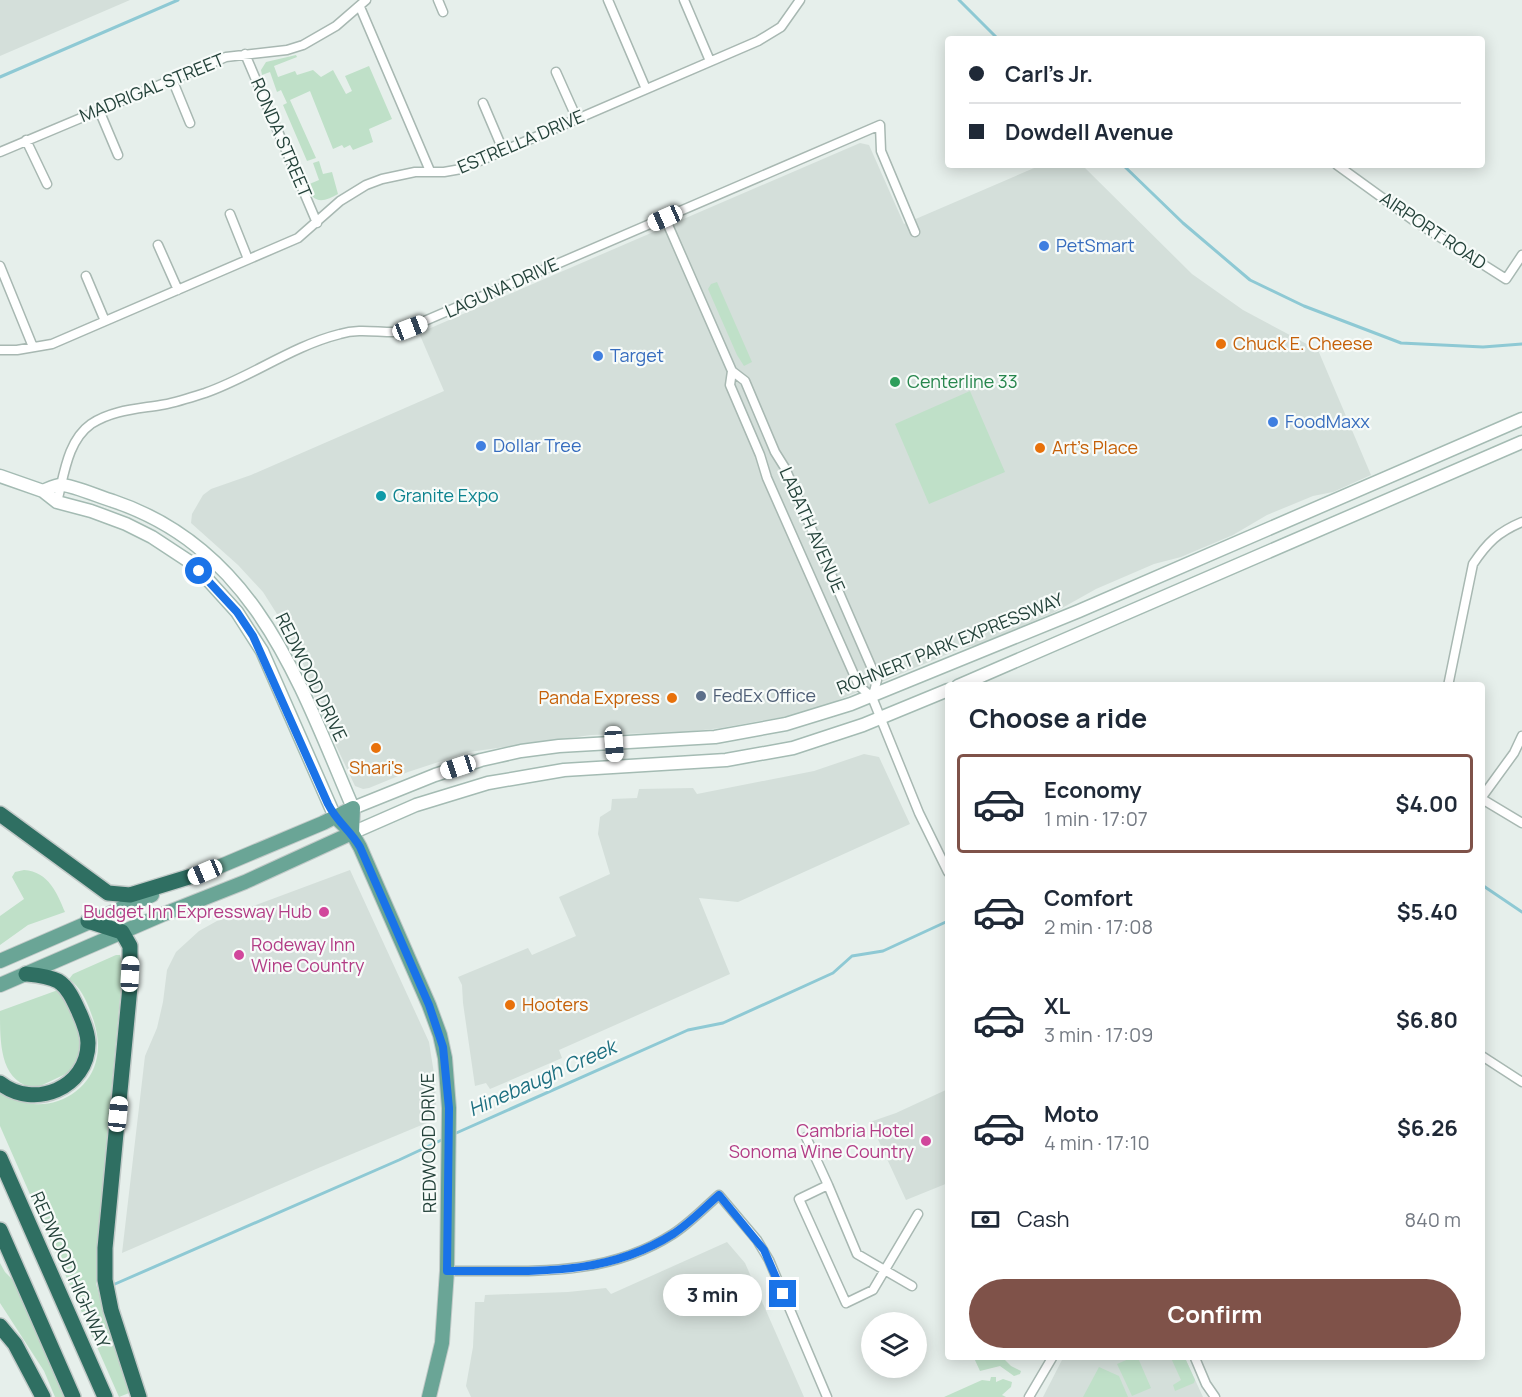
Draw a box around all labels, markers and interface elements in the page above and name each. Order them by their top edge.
street label: MADRIGAL STREET [76,47,228,127]
text: Carl's Jr. [1005,59,1093,89]
street label: RONDA STREET [246,74,318,201]
street label: ESTRELLA DRIVE [454,104,588,179]
text: Dowdell Avenue [1005,117,1174,147]
street label: AIRPORT ROAD [1376,186,1491,275]
car [645,202,685,234]
place label: PetSmart [1056,233,1135,257]
marker: PetSmart [1037,239,1051,253]
street label: LAGUNA DRIVE [441,251,562,323]
car [390,313,430,343]
place label: Chuck E. Cheese [1233,331,1373,355]
marker: Chuck E. Cheese [1214,337,1228,351]
place label: Target [610,343,664,367]
marker: Target [591,349,605,363]
place label: Centerline 33 [907,369,1018,393]
marker: Centerline 33 [888,375,902,389]
place label: FoodMaxx [1285,409,1370,433]
marker: FoodMaxx [1266,415,1280,429]
place label: Dollar Tree [493,433,581,457]
place label: Art's Place [1052,435,1138,459]
marker: Dollar Tree [474,439,488,453]
marker: Art's Place [1033,441,1047,455]
street label: LABATH AVENUE [774,463,851,596]
place label: Granite Expo [393,483,499,507]
marker: Granite Expo [374,489,388,503]
route start [185,557,212,584]
street label: ROHNERT PARK EXPRESSWAY [833,586,1067,700]
street label: REDWOOD DRIVE [270,608,353,745]
place label: FedEx Office [713,683,816,707]
place label: Panda Express [539,685,660,709]
marker: FedEx Office [694,689,708,703]
marker: Panda Express [665,691,679,705]
text: Choose a ride [969,699,1147,736]
car [604,725,624,763]
marker: Shari's [369,741,383,755]
car [438,753,478,781]
place label: Shari's [349,755,403,779]
text: Economy [1044,775,1142,805]
icon: car [972,777,1026,831]
text: $4.00 [1396,789,1458,819]
text: 1 min · 17:07 [1044,805,1148,832]
car [185,857,225,887]
text: Comfort [1044,883,1133,913]
icon: car [972,885,1026,939]
text: $5.40 [1397,897,1458,927]
place label: Budget Inn Expressway Hub [83,899,312,923]
marker: Budget Inn Expressway Hub [317,905,331,919]
text: 2 min · 17:08 [1044,913,1153,940]
place label: Rodeway Inn Wine Country [251,932,365,977]
marker: Rodeway Inn Wine Country [232,948,246,962]
car [120,956,140,992]
text: XL [1044,991,1070,1021]
place label: Hooters [522,992,589,1016]
icon: car [972,993,1026,1047]
marker: Hooters [503,998,517,1012]
text: $6.80 [1396,1005,1458,1035]
text: 3 min · 17:09 [1044,1021,1154,1048]
water label: Hinebaugh Creek [464,1032,623,1122]
street label: REDWOOD DRIVE [415,1073,441,1213]
car [107,1095,129,1133]
text: Moto [1044,1099,1099,1129]
icon: car [972,1101,1026,1155]
text: $6.26 [1397,1113,1458,1143]
place label: Cambria Hotel Sonoma Wine Country [729,1118,914,1163]
text: 4 min · 17:10 [1044,1129,1150,1156]
marker: Cambria Hotel Sonoma Wine Country [919,1134,933,1148]
street label: REDWOOD HIGHWAY [26,1188,117,1352]
icon: cash [969,1203,1002,1236]
text: Cash [1017,1204,1070,1234]
text: 840 m [1404,1206,1461,1233]
callout: 3 min [663,1273,762,1315]
button: Confirm [969,1279,1461,1348]
route end [769,1280,796,1307]
text: 3 min [687,1281,738,1308]
map controls [861,1312,927,1378]
button: layers [861,1312,927,1378]

